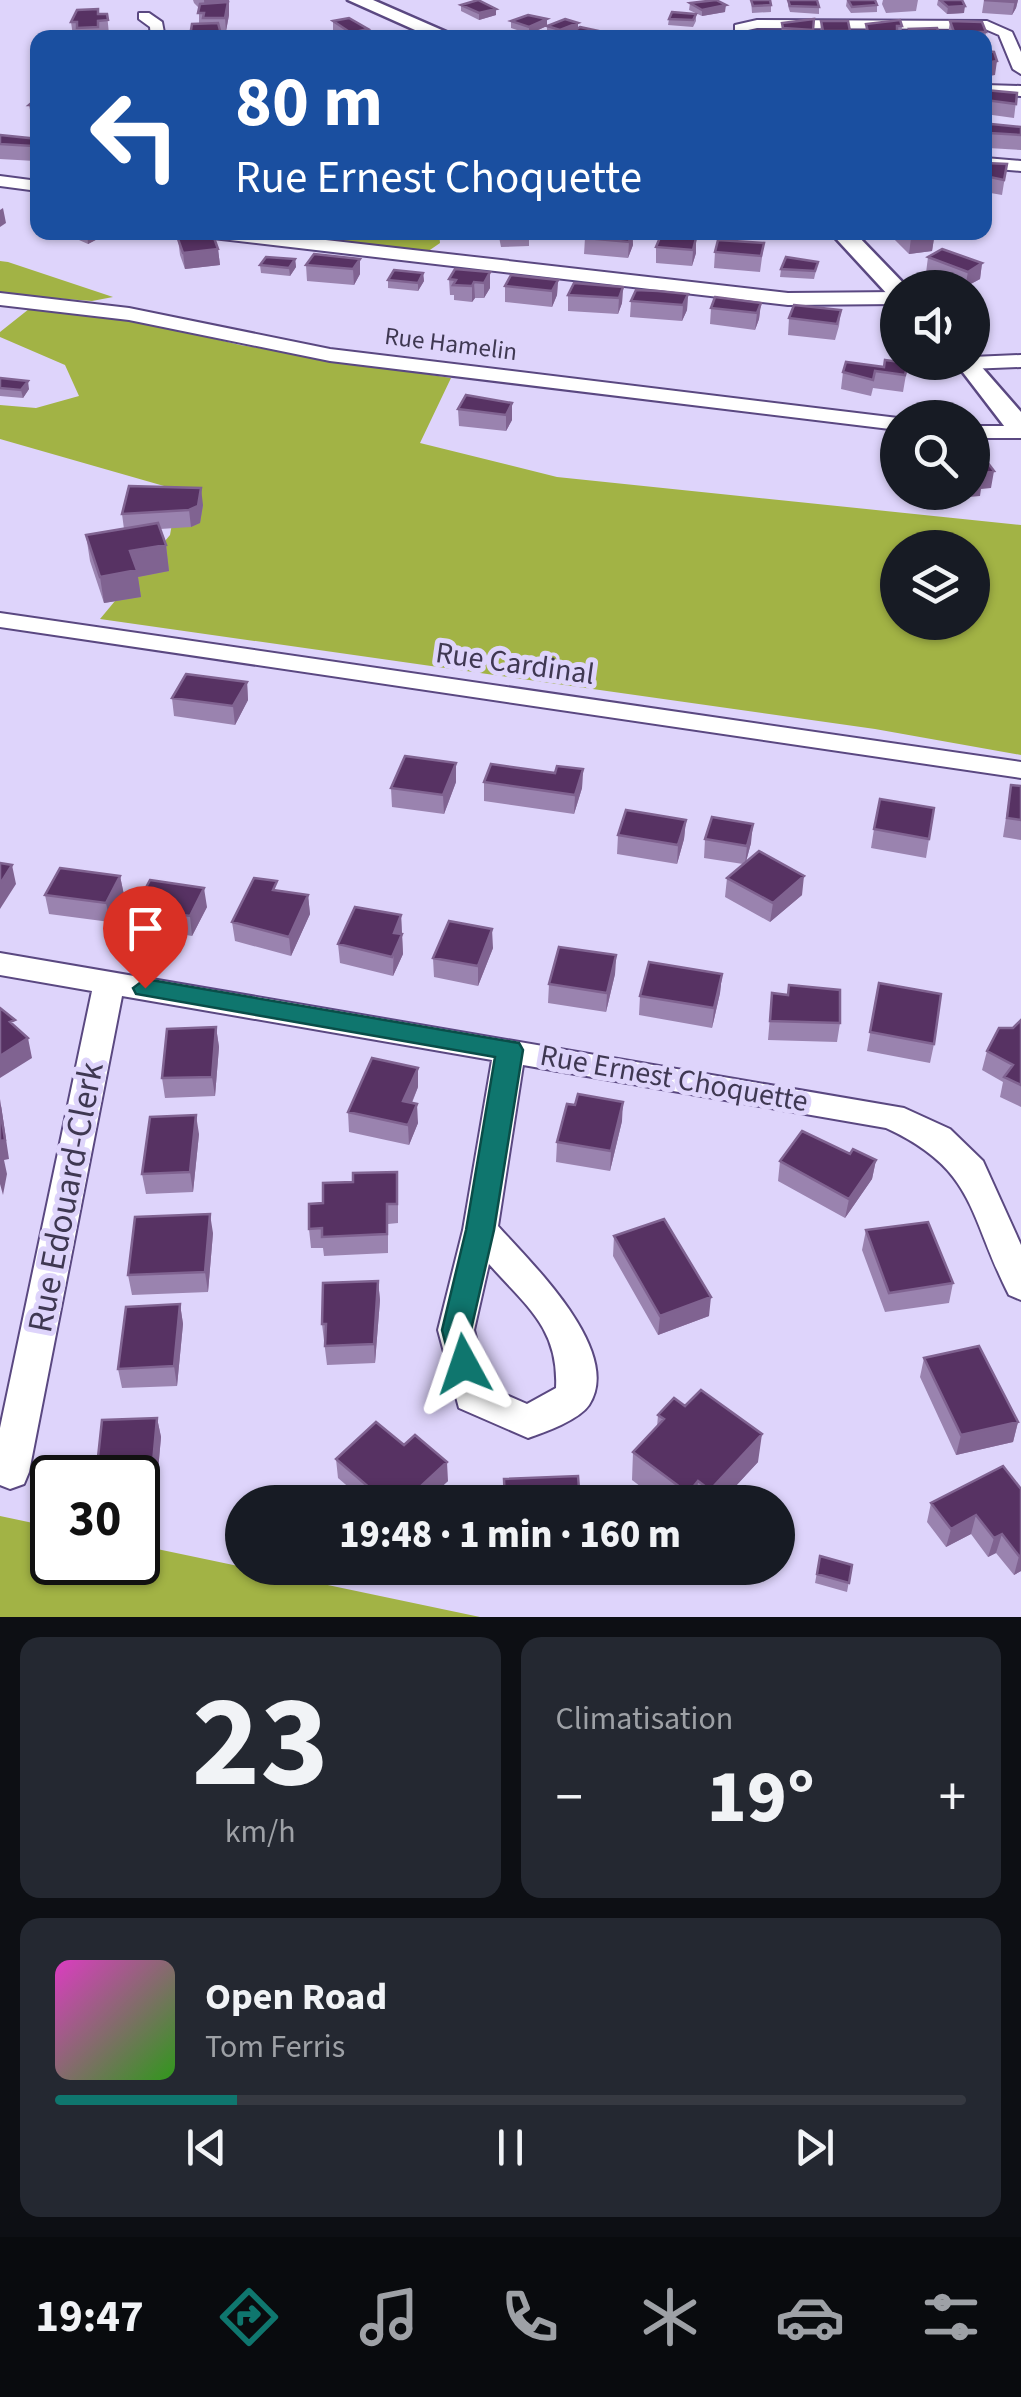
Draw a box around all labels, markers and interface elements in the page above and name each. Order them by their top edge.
text: 80 m [235,53,383,153]
icon: left [70,70,200,200]
text: Rue Ernest Choquette [235,146,642,210]
map controls [880,270,990,640]
button: sound [880,270,990,380]
street label: Rue Hamelin [382,318,519,370]
button: search [880,400,990,510]
button: layers [880,530,990,640]
street label: Rue Cardinal [433,631,597,696]
pin [103,886,188,989]
icon: arrive [118,901,173,956]
street label: Rue Ernest Choquette [537,1034,811,1123]
street label: Rue Edouard-Clerk [15,1057,117,1337]
position arrow [412,1312,516,1416]
speed limit sign: 30 [30,1455,160,1585]
text: 19:48 · 1 min · 160 m [339,1508,681,1562]
text: 23 [192,1651,329,1836]
text: Climatisation [556,1696,733,1742]
text: 19° [707,1744,815,1851]
text: − [556,1759,583,1837]
text: + [939,1759,966,1837]
text: km/h [225,1809,296,1855]
text: Open Road [205,1970,387,2024]
text: Tom Ferris [205,2024,345,2070]
icon: previous [179,2120,234,2175]
icon: pause [483,2120,538,2175]
icon: next [787,2120,842,2175]
icon: directions [214,2282,284,2352]
icon: music [354,2282,424,2352]
icon: phone [495,2282,565,2352]
icon: climate [635,2282,705,2352]
icon: car [775,2282,845,2352]
icon: filters [916,2282,986,2352]
text: 19:47 [35,2285,144,2349]

